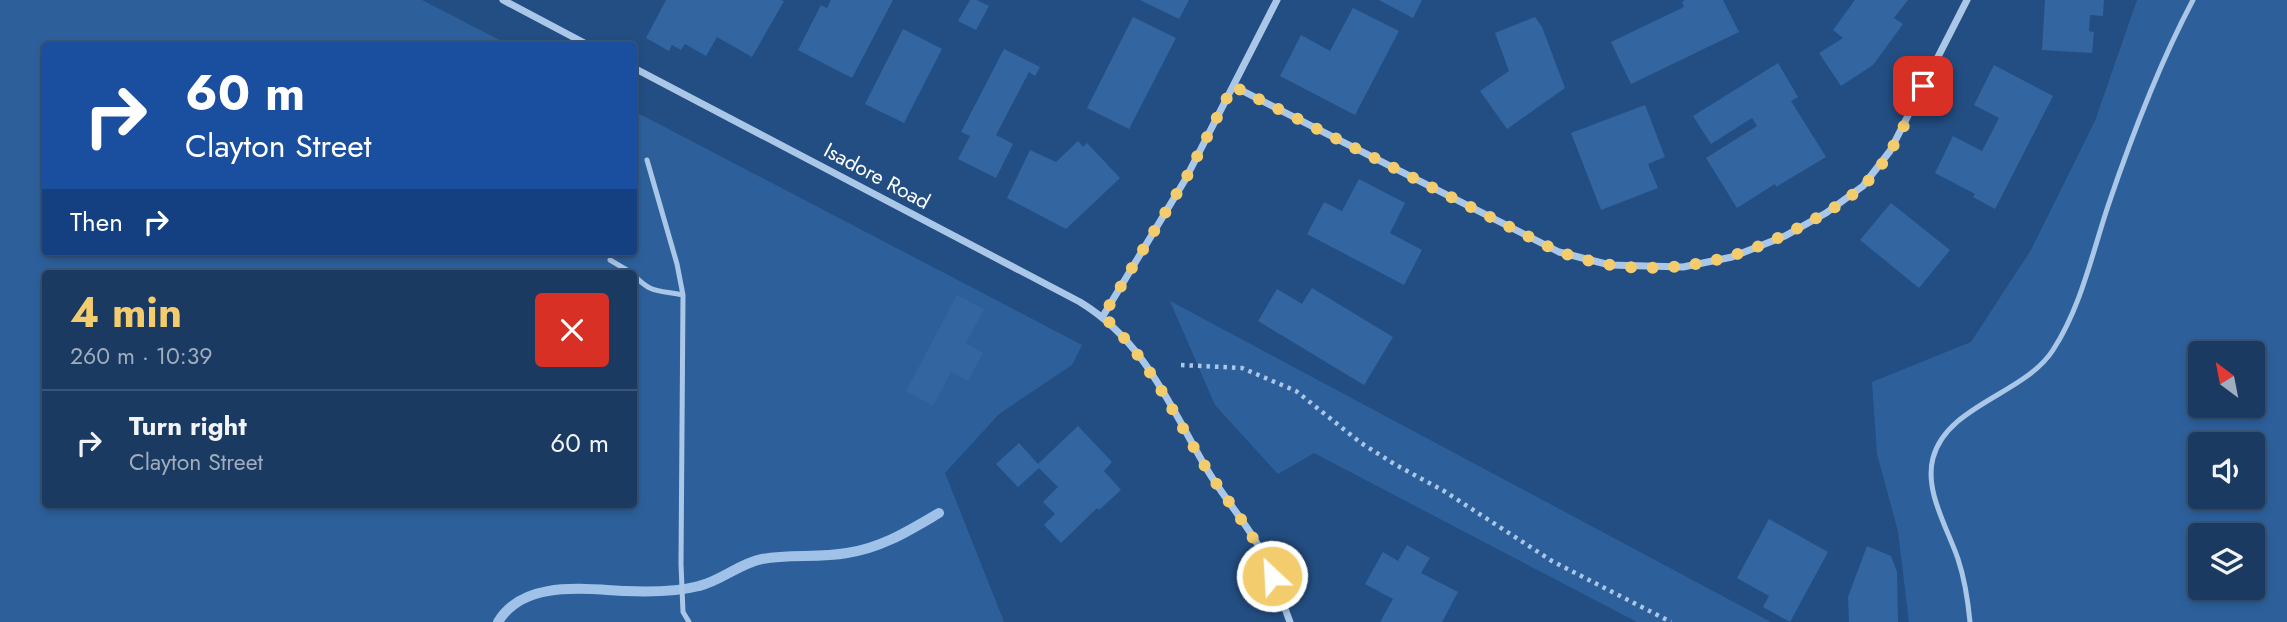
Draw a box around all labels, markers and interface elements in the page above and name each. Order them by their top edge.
pin [1893,56,1953,116]
text: 60 m [185,58,305,128]
icon: arrive [1904,67,1942,105]
icon: right [70,70,161,161]
text: Clayton Street [185,123,372,169]
street label: Isadore Road [819,135,935,217]
text: Then [70,203,123,241]
icon: right [137,203,175,241]
text: 4 min [70,282,182,343]
button: close [535,293,609,367]
text: 260 m · 10:39 [70,339,213,373]
north arrow [2188,341,2264,418]
map controls [2188,341,2265,600]
text: Turn right [129,407,247,445]
icon: right [70,424,108,462]
text: 60 m [550,424,609,462]
button: sound [2188,432,2265,509]
text: Clayton Street [129,445,263,479]
button: layers [2188,523,2265,600]
position arrow [1235,539,1309,613]

